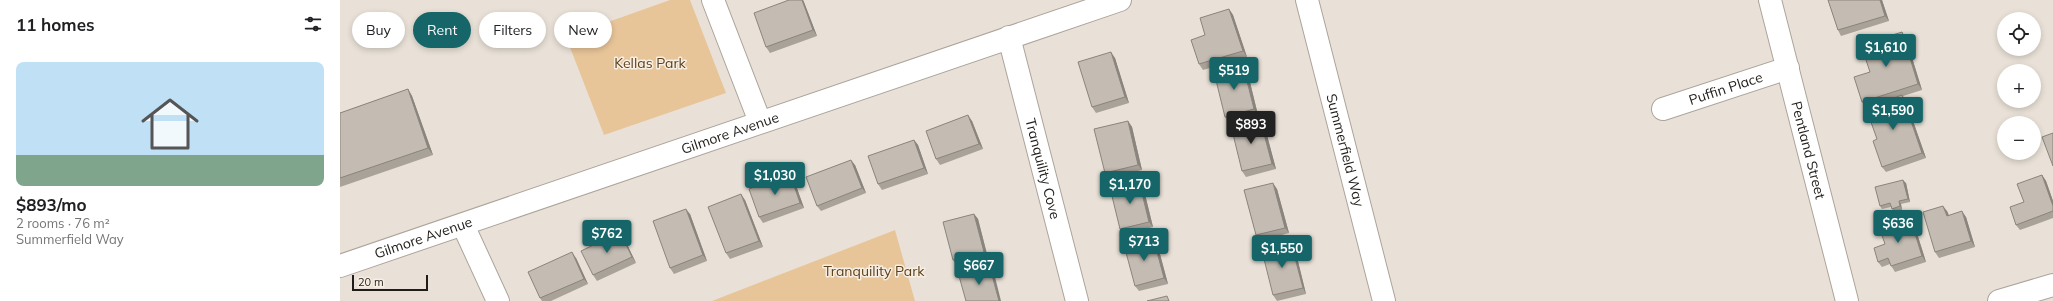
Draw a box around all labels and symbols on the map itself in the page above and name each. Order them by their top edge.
pin: $1,610 [1853,34,1919,68]
park label: Kellas Park [614,54,687,72]
pin: $519 [1210,57,1258,91]
street label: Puffin Place [1686,68,1765,109]
street label: Summerfield Way [1322,92,1369,209]
pin: $1,590 [1860,97,1926,131]
street label: Pentland Street [1787,99,1830,201]
street label: Gilmore Avenue [679,108,781,158]
pin: $893 [1227,111,1275,145]
street label: Tranquility Cove [1021,116,1065,221]
pin: $1,030 [742,162,808,196]
pin: $1,170 [1097,171,1163,205]
pin: $636 [1874,210,1922,244]
street label: Gilmore Avenue [372,213,475,263]
pin: $762 [583,220,631,254]
pin: $713 [1120,228,1168,262]
pin: $1,550 [1249,235,1315,269]
pin: $667 [955,252,1003,286]
park label: Tranquility Park [823,262,925,280]
scale bar [352,273,428,292]

